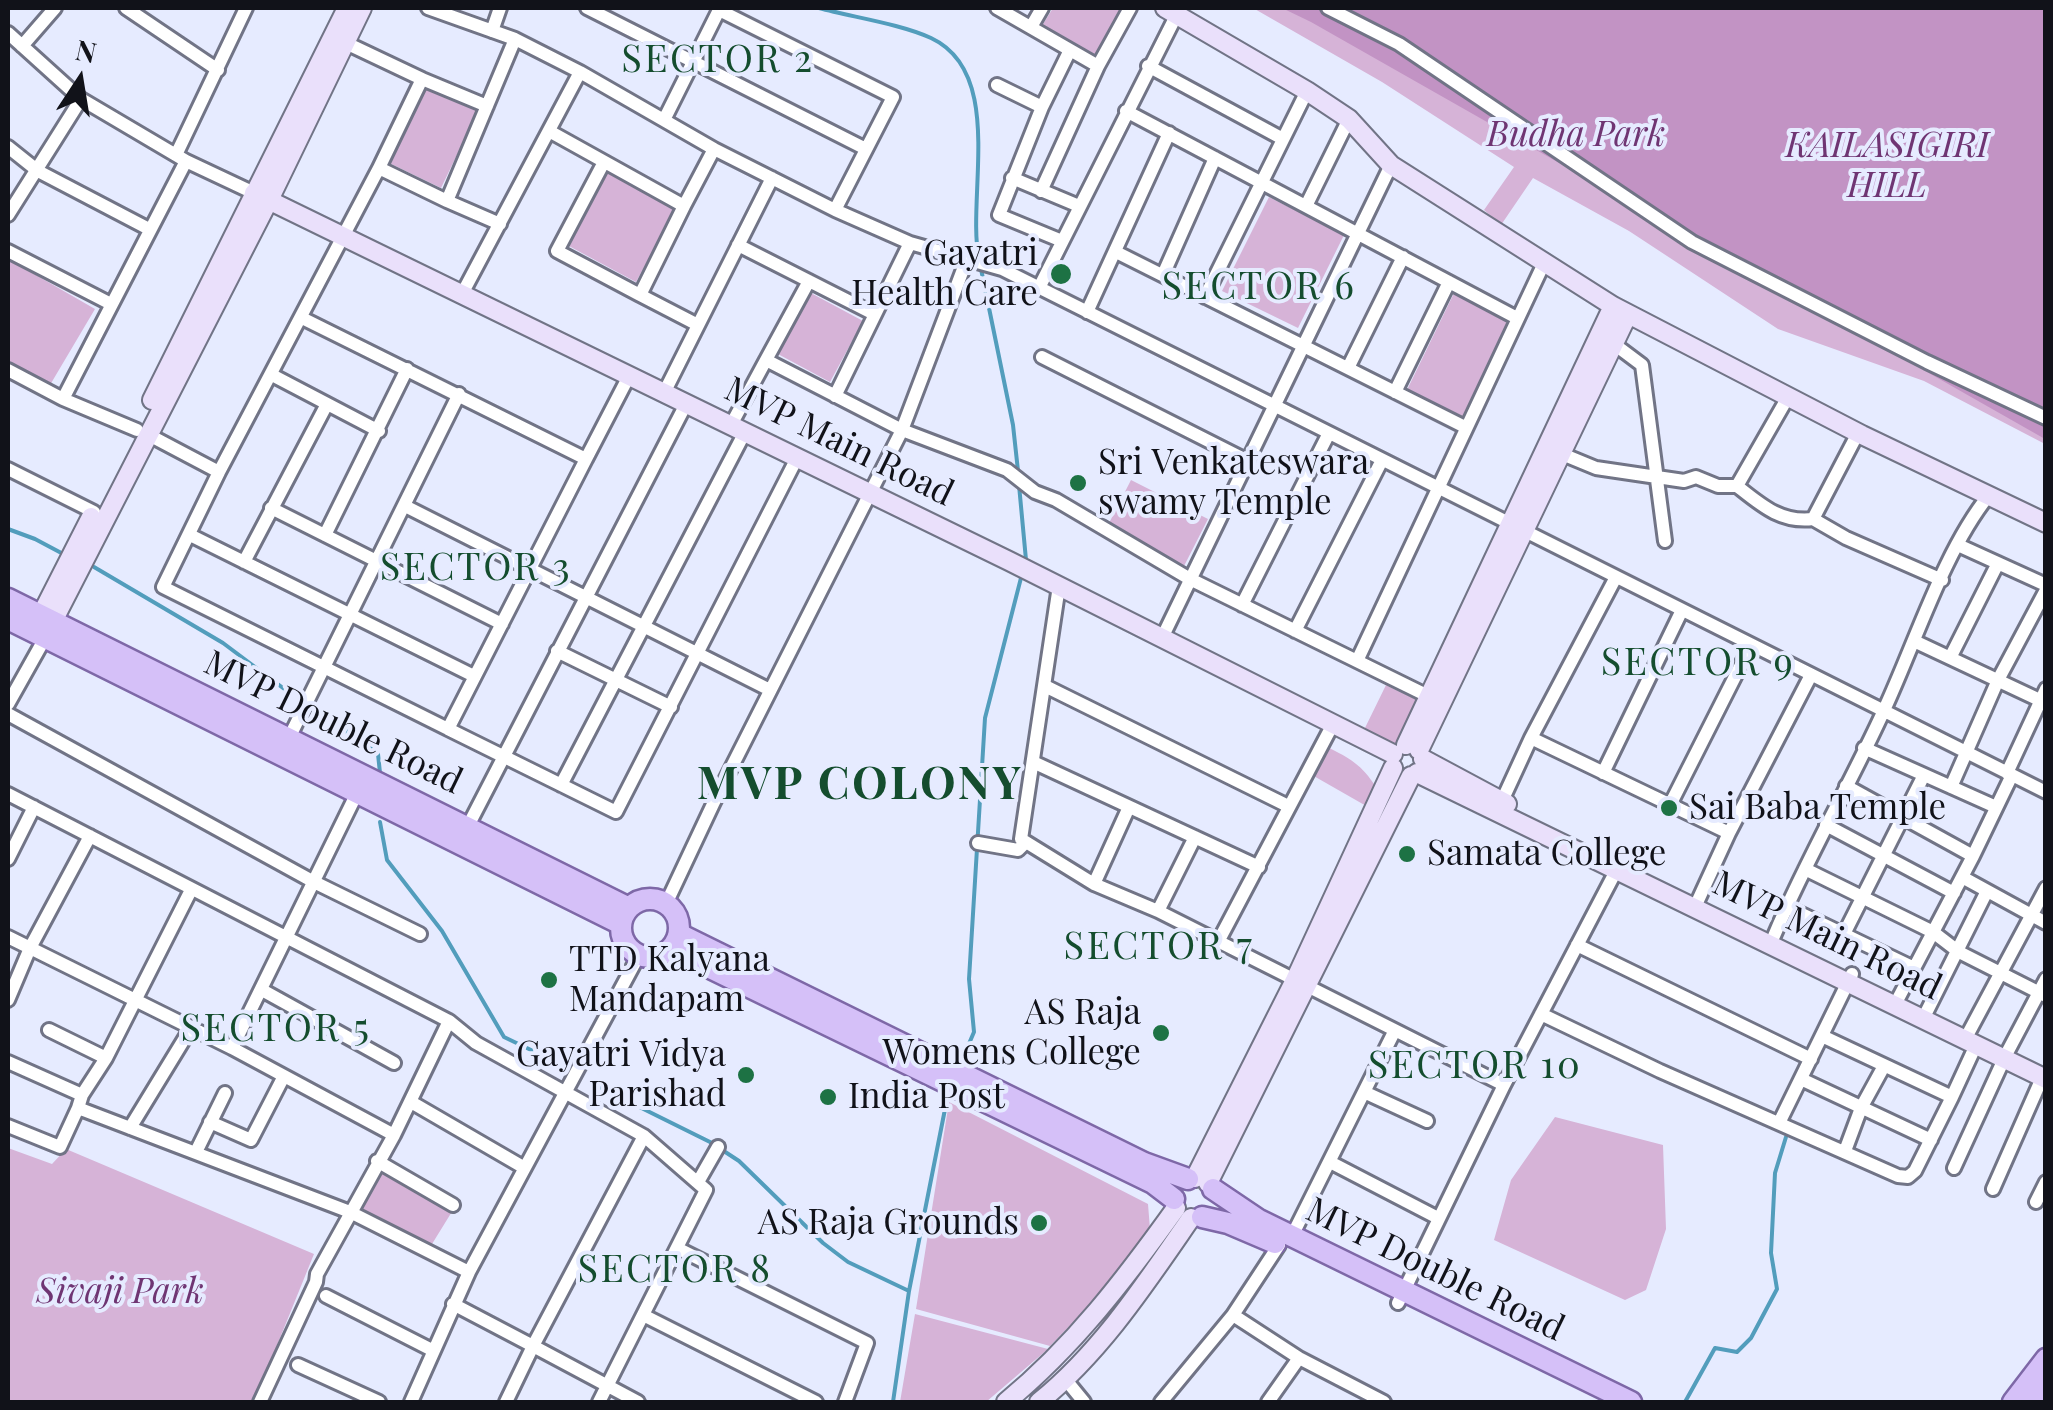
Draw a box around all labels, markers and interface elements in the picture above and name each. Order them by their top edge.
north arrow [30,30,130,130]
text: N [73,30,100,70]
district label: SECTOR 2 [621,37,815,83]
park label: Budha Park [1487,114,1665,156]
park label: KAILASIGIRI HILL [1785,125,1989,207]
place label: Gayatri Health Care [851,233,1038,315]
marker: Gayatri Health Care [1048,261,1074,287]
district label: SECTOR 6 [1162,264,1356,310]
street label: MVP Main Road [718,369,960,515]
place label: Sri Venkateswara swamy Temple [1098,442,1369,524]
marker: Sri Venkateswara swamy Temple [1067,472,1089,494]
district label: SECTOR 3 [380,545,572,591]
district label: SECTOR 9 [1601,640,1795,686]
street label: MVP Double Road [197,642,469,804]
district label: MVP COLONY [697,758,1023,812]
place label: Sai Baba Temple [1689,787,1946,829]
marker: Sai Baba Temple [1658,797,1680,819]
place label: Samata College [1427,833,1667,875]
marker: Samata College [1396,843,1418,865]
street label: MVP Main Road [1706,863,1948,1009]
district label: SECTOR 7 [1064,924,1254,970]
place label: TTD Kalyana Mandapam [569,939,770,1021]
marker: TTD Kalyana Mandapam [538,969,560,991]
place label: AS Raja Womens College [882,992,1141,1074]
district label: SECTOR 5 [180,1006,372,1052]
marker: AS Raja Womens College [1150,1022,1172,1044]
place label: Gayatri Vidya Parishad [516,1034,726,1116]
district label: SECTOR 10 [1368,1043,1582,1089]
marker: Gayatri Vidya Parishad [735,1064,757,1086]
place label: India Post [848,1076,1005,1118]
marker: India Post [817,1086,839,1108]
street label: MVP Double Road [1299,1189,1571,1351]
place label: AS Raja Grounds [758,1202,1019,1244]
marker: AS Raja Grounds [1028,1212,1050,1234]
district label: SECTOR 8 [577,1247,773,1293]
park label: Sivaji Park [36,1271,204,1313]

